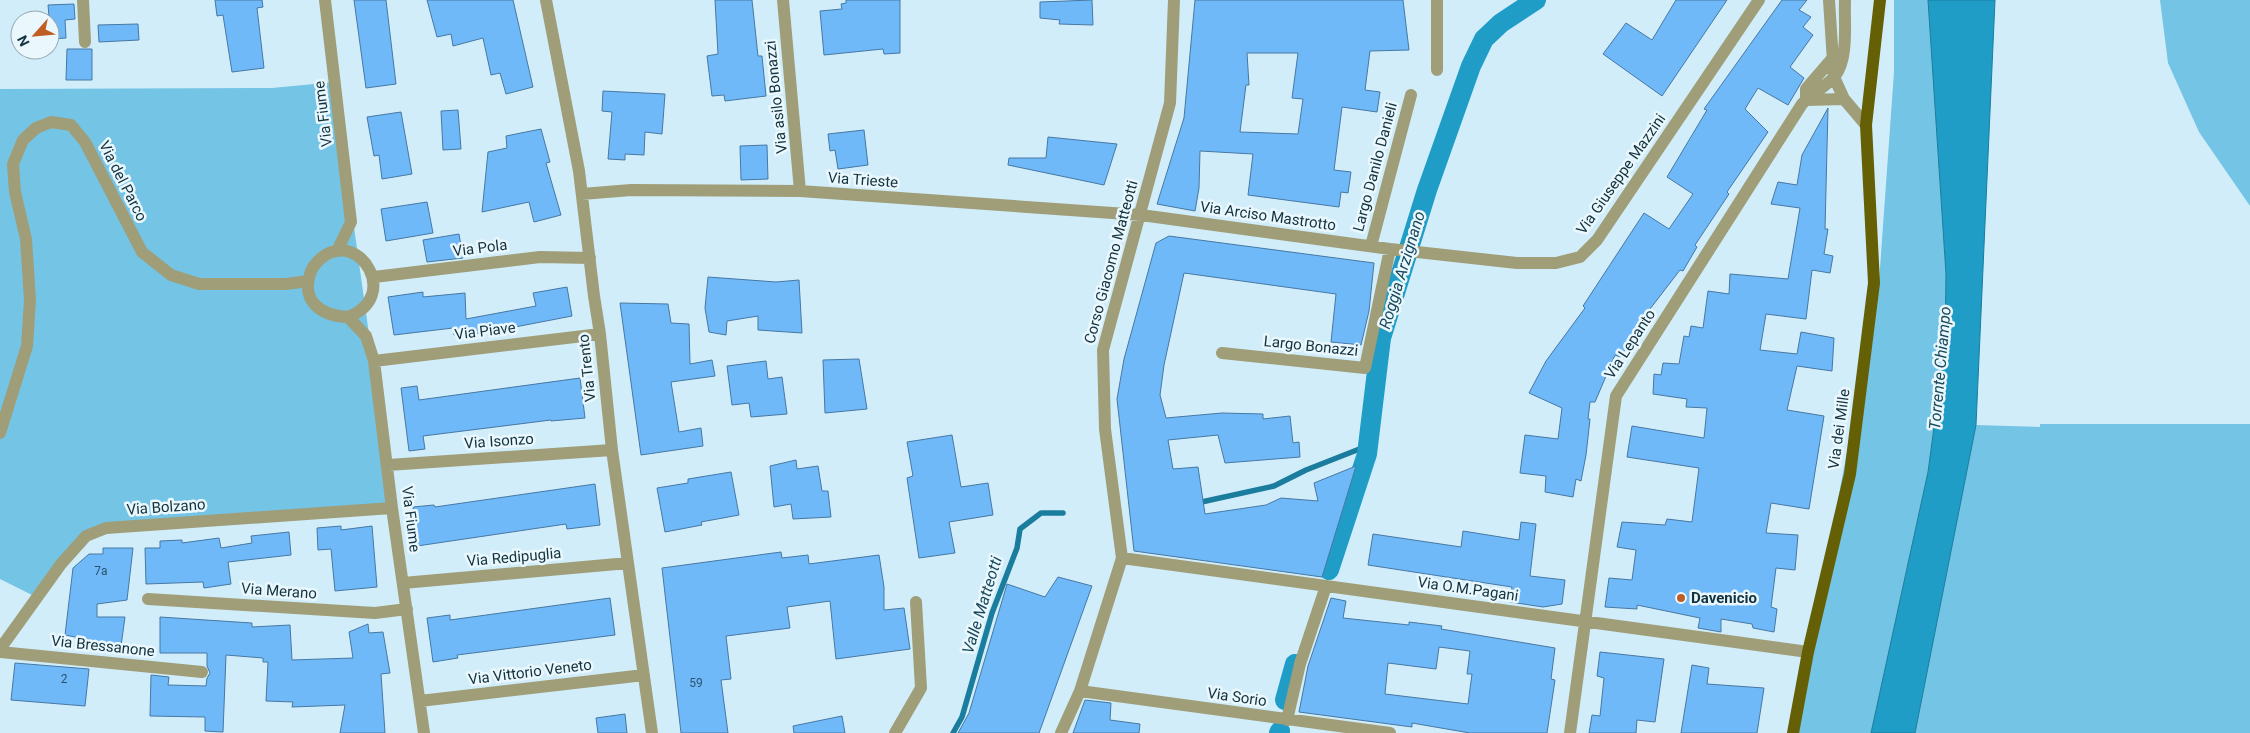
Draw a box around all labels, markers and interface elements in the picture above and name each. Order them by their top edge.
north arrow [10,10,60,60]
text: N [14,33,33,49]
street label: Via asilo Bonazzi [761,40,791,154]
street label: Via Fiume [310,80,336,148]
street label: Largo Danilo Danieli [1349,100,1401,234]
street label: Via Giuseppe Mazzini [1573,110,1669,238]
street label: Via del Parco [95,138,151,224]
street label: Via Trieste [827,169,899,191]
street label: Corso Giacomo Matteotti [1081,178,1141,346]
street label: Via Arciso Mastrotto [1199,198,1337,234]
water label: Roggia Arzignano [1375,209,1429,331]
street label: Via Pola [452,236,508,260]
water label: Torrente Chiampo [1925,305,1955,430]
street label: Via Lepanto [1601,306,1659,382]
street label: Via Piave [453,318,517,344]
street label: Largo Bonazzi [1263,332,1359,360]
street label: Via Trento [575,333,599,403]
street label: Via dei Mille [1824,388,1854,470]
street label: Via Isonzo [464,430,534,452]
street label: Via Fiume [398,485,424,553]
street label: Via Bolzano [126,495,206,519]
street label: Via Redipuglia [466,544,562,570]
water label: Valle Matteotti [958,554,1006,656]
house number: 7a [94,564,108,578]
street label: Via O.M.Pagani [1416,573,1520,605]
street label: Via Merano [241,579,317,603]
place label: Davenicio [1691,589,1757,607]
marker: Davenicio [1675,592,1687,604]
street label: Via Bressanone [50,632,156,660]
street label: Via Vittorio Veneto [467,655,593,689]
house number: 2 [61,672,68,686]
house number: 59 [689,676,703,690]
street label: Via Sorio [1206,684,1268,710]

